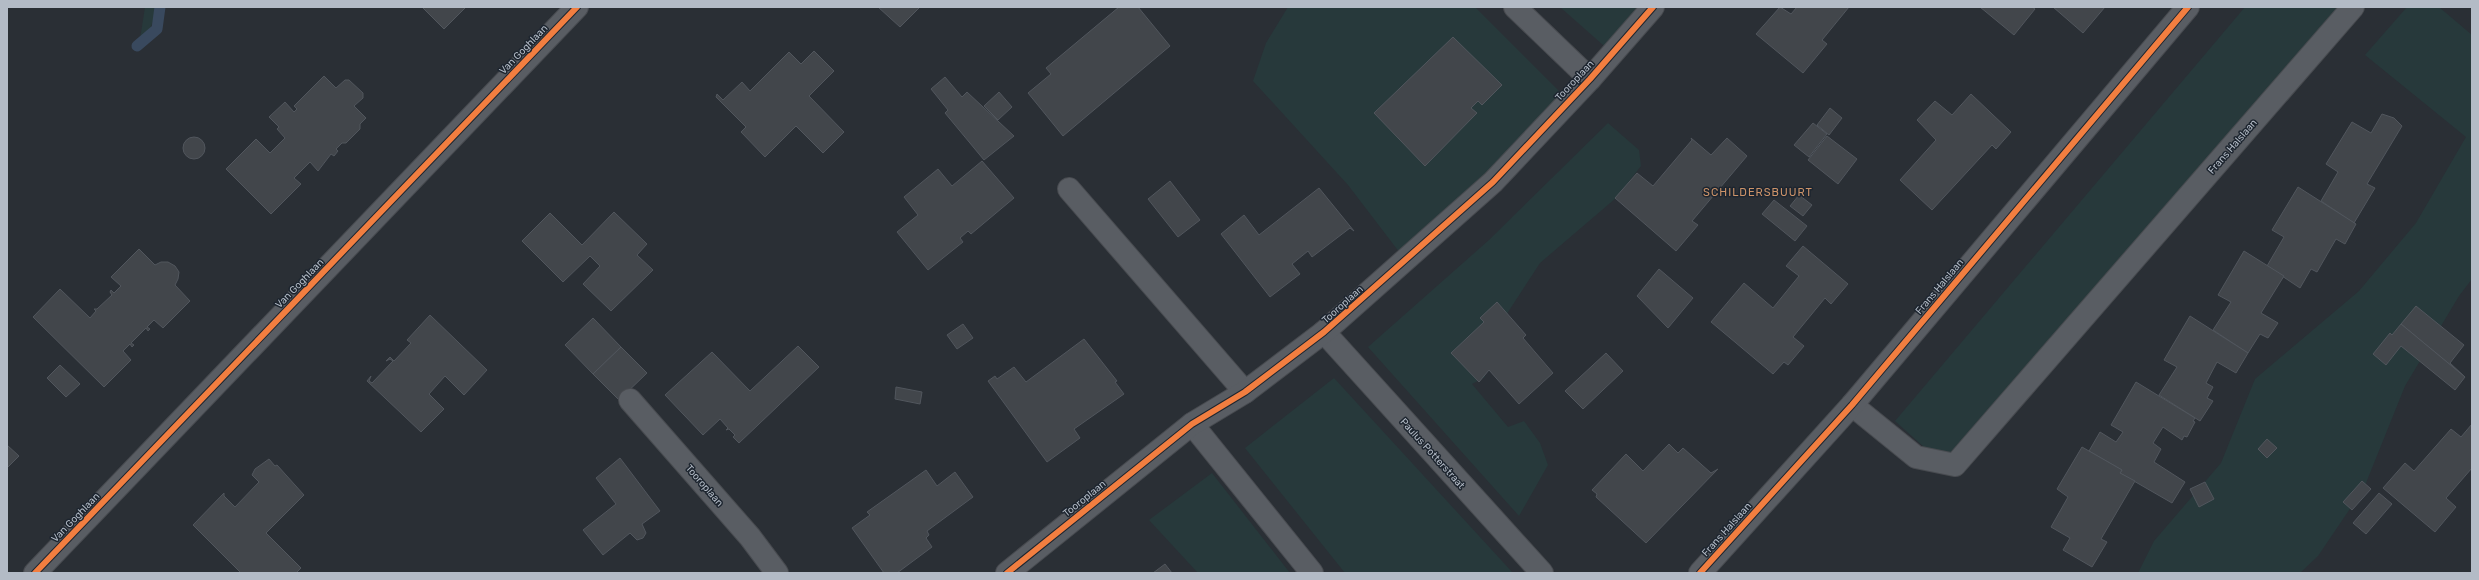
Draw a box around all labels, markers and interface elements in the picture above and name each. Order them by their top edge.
street label: Van Goghlaan [497,22,550,77]
street label: Tooroplaan [1553,58,1597,104]
street label: Frans Halslaan [2206,117,2260,176]
district label: SCHILDERSBUURT [1703,186,1813,199]
street label: Van Goghlaan [273,256,326,311]
street label: Frans Halslaan [1913,257,1966,317]
street label: Tooroplaan [1320,283,1366,326]
street label: Paulus Potterstraat [1397,416,1467,491]
street label: Tooroplaan [683,462,726,509]
street label: Tooroplaan [1061,478,1108,520]
street label: Van Goghlaan [49,490,102,545]
street label: Frans Halslaan [1699,500,1754,559]

